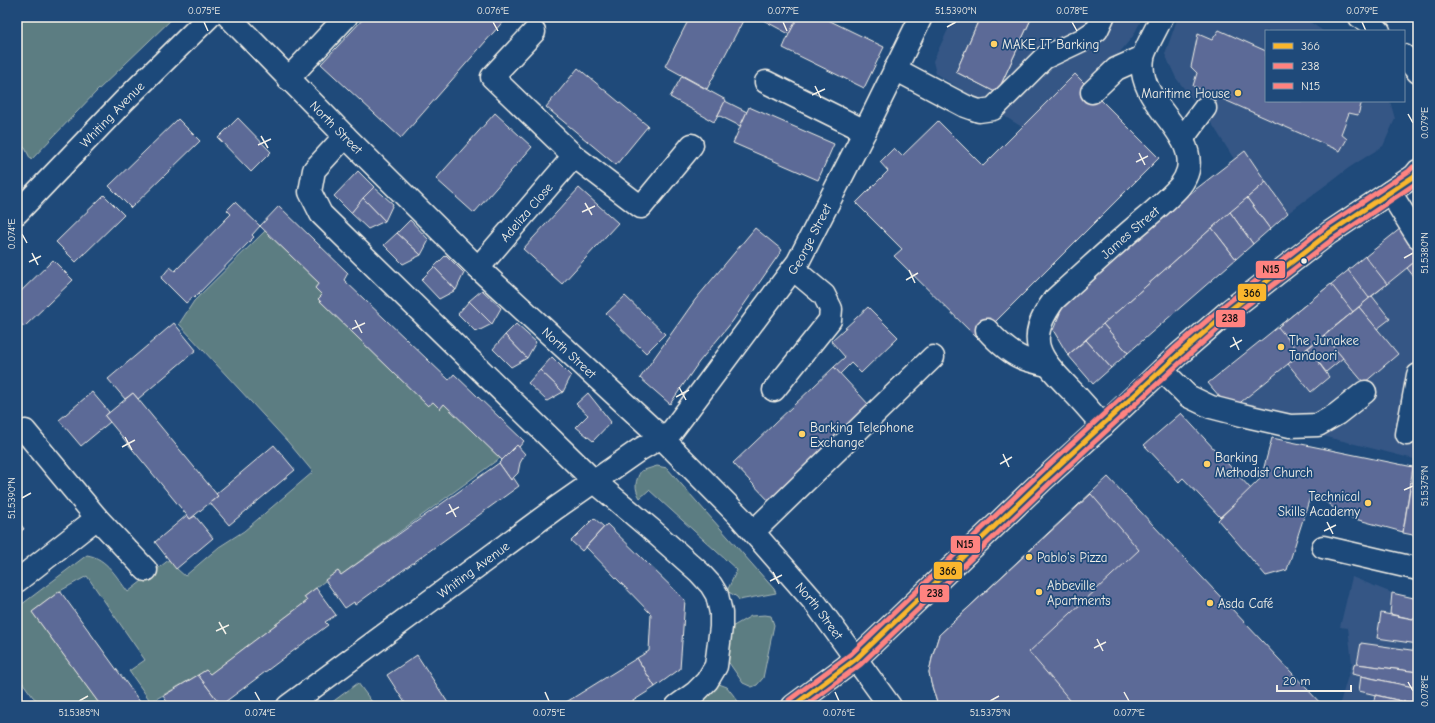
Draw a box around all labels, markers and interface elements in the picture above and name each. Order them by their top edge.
text: 0.075°E [188,5,220,17]
text: 0.076°E [477,5,509,17]
text: 0.077°E [767,5,799,17]
text: 51.5390°N [935,5,977,17]
text: 0.078°E [1056,5,1088,17]
text: 0.079°E [1346,5,1378,17]
legend [1265,30,1405,102]
place label: MAKE IT Barking [1002,37,1099,52]
marker: MAKE IT Barking [989,39,999,49]
text: 366 [1301,39,1320,53]
text: 238 [1301,59,1320,73]
street label: Whiting Avenue [77,78,148,151]
text: N15 [1301,79,1320,93]
place label: Maritime House [1141,86,1230,101]
marker: Maritime House [1233,88,1243,98]
street label: North Street [307,98,366,158]
text: 0.079°E [1419,107,1431,139]
street label: Adeliza Close [497,179,556,245]
street label: George Street [784,200,835,277]
street label: James Street [1098,202,1163,262]
text: 0.074°E [6,219,18,249]
text: 51.5380°N [1419,232,1431,274]
unlabelled marker [1299,256,1309,266]
line badge: N15 [1255,260,1286,279]
text: N15 [1262,263,1280,276]
line badge: 366 [1237,283,1267,302]
text: 366 [1244,287,1261,300]
line badge: 238 [1215,309,1246,328]
text: 238 [1222,312,1239,325]
street label: North Street [539,324,600,382]
place label: The Junakee Tandoori [1289,333,1360,363]
marker: The Junakee Tandoori [1276,342,1286,352]
place label: Barking Telephone Exchange [810,420,914,450]
marker: Barking Telephone Exchange [797,429,807,439]
place label: Barking Methodist Church [1215,450,1313,480]
marker: Barking Methodist Church [1202,459,1212,469]
text: 51.5375°N [1419,466,1431,506]
text: 51.5390°N [6,477,18,519]
place label: Technical Skills Academy [1278,489,1360,519]
marker: Technical Skills Academy [1363,498,1373,508]
line badge: N15 [950,535,981,554]
street label: Whiting Avenue [434,538,513,601]
text: N15 [956,538,974,551]
place label: Pablo's Pizza [1037,550,1107,565]
marker: Pablo's Pizza [1024,552,1034,562]
line badge: 366 [933,561,963,580]
text: 366 [940,565,957,578]
place label: Abbeville Apartments [1047,578,1111,608]
street label: North Street [792,579,847,643]
line badge: 238 [919,584,950,603]
text: 238 [927,587,944,600]
marker: Abbeville Apartments [1034,587,1044,597]
place label: Asda Café [1218,596,1274,611]
marker: Asda Café [1205,598,1215,608]
scale bar [1277,667,1351,693]
text: 20 m [1283,674,1311,688]
text: 0.078°E [1419,675,1431,707]
text: 51.5385°N [58,707,100,719]
text: 0.074°E [245,707,275,719]
text: 0.075°E [533,707,565,719]
text: 0.076°E [823,707,855,719]
text: 51.5375°N [970,707,1010,719]
text: 0.077°E [1113,707,1145,719]

